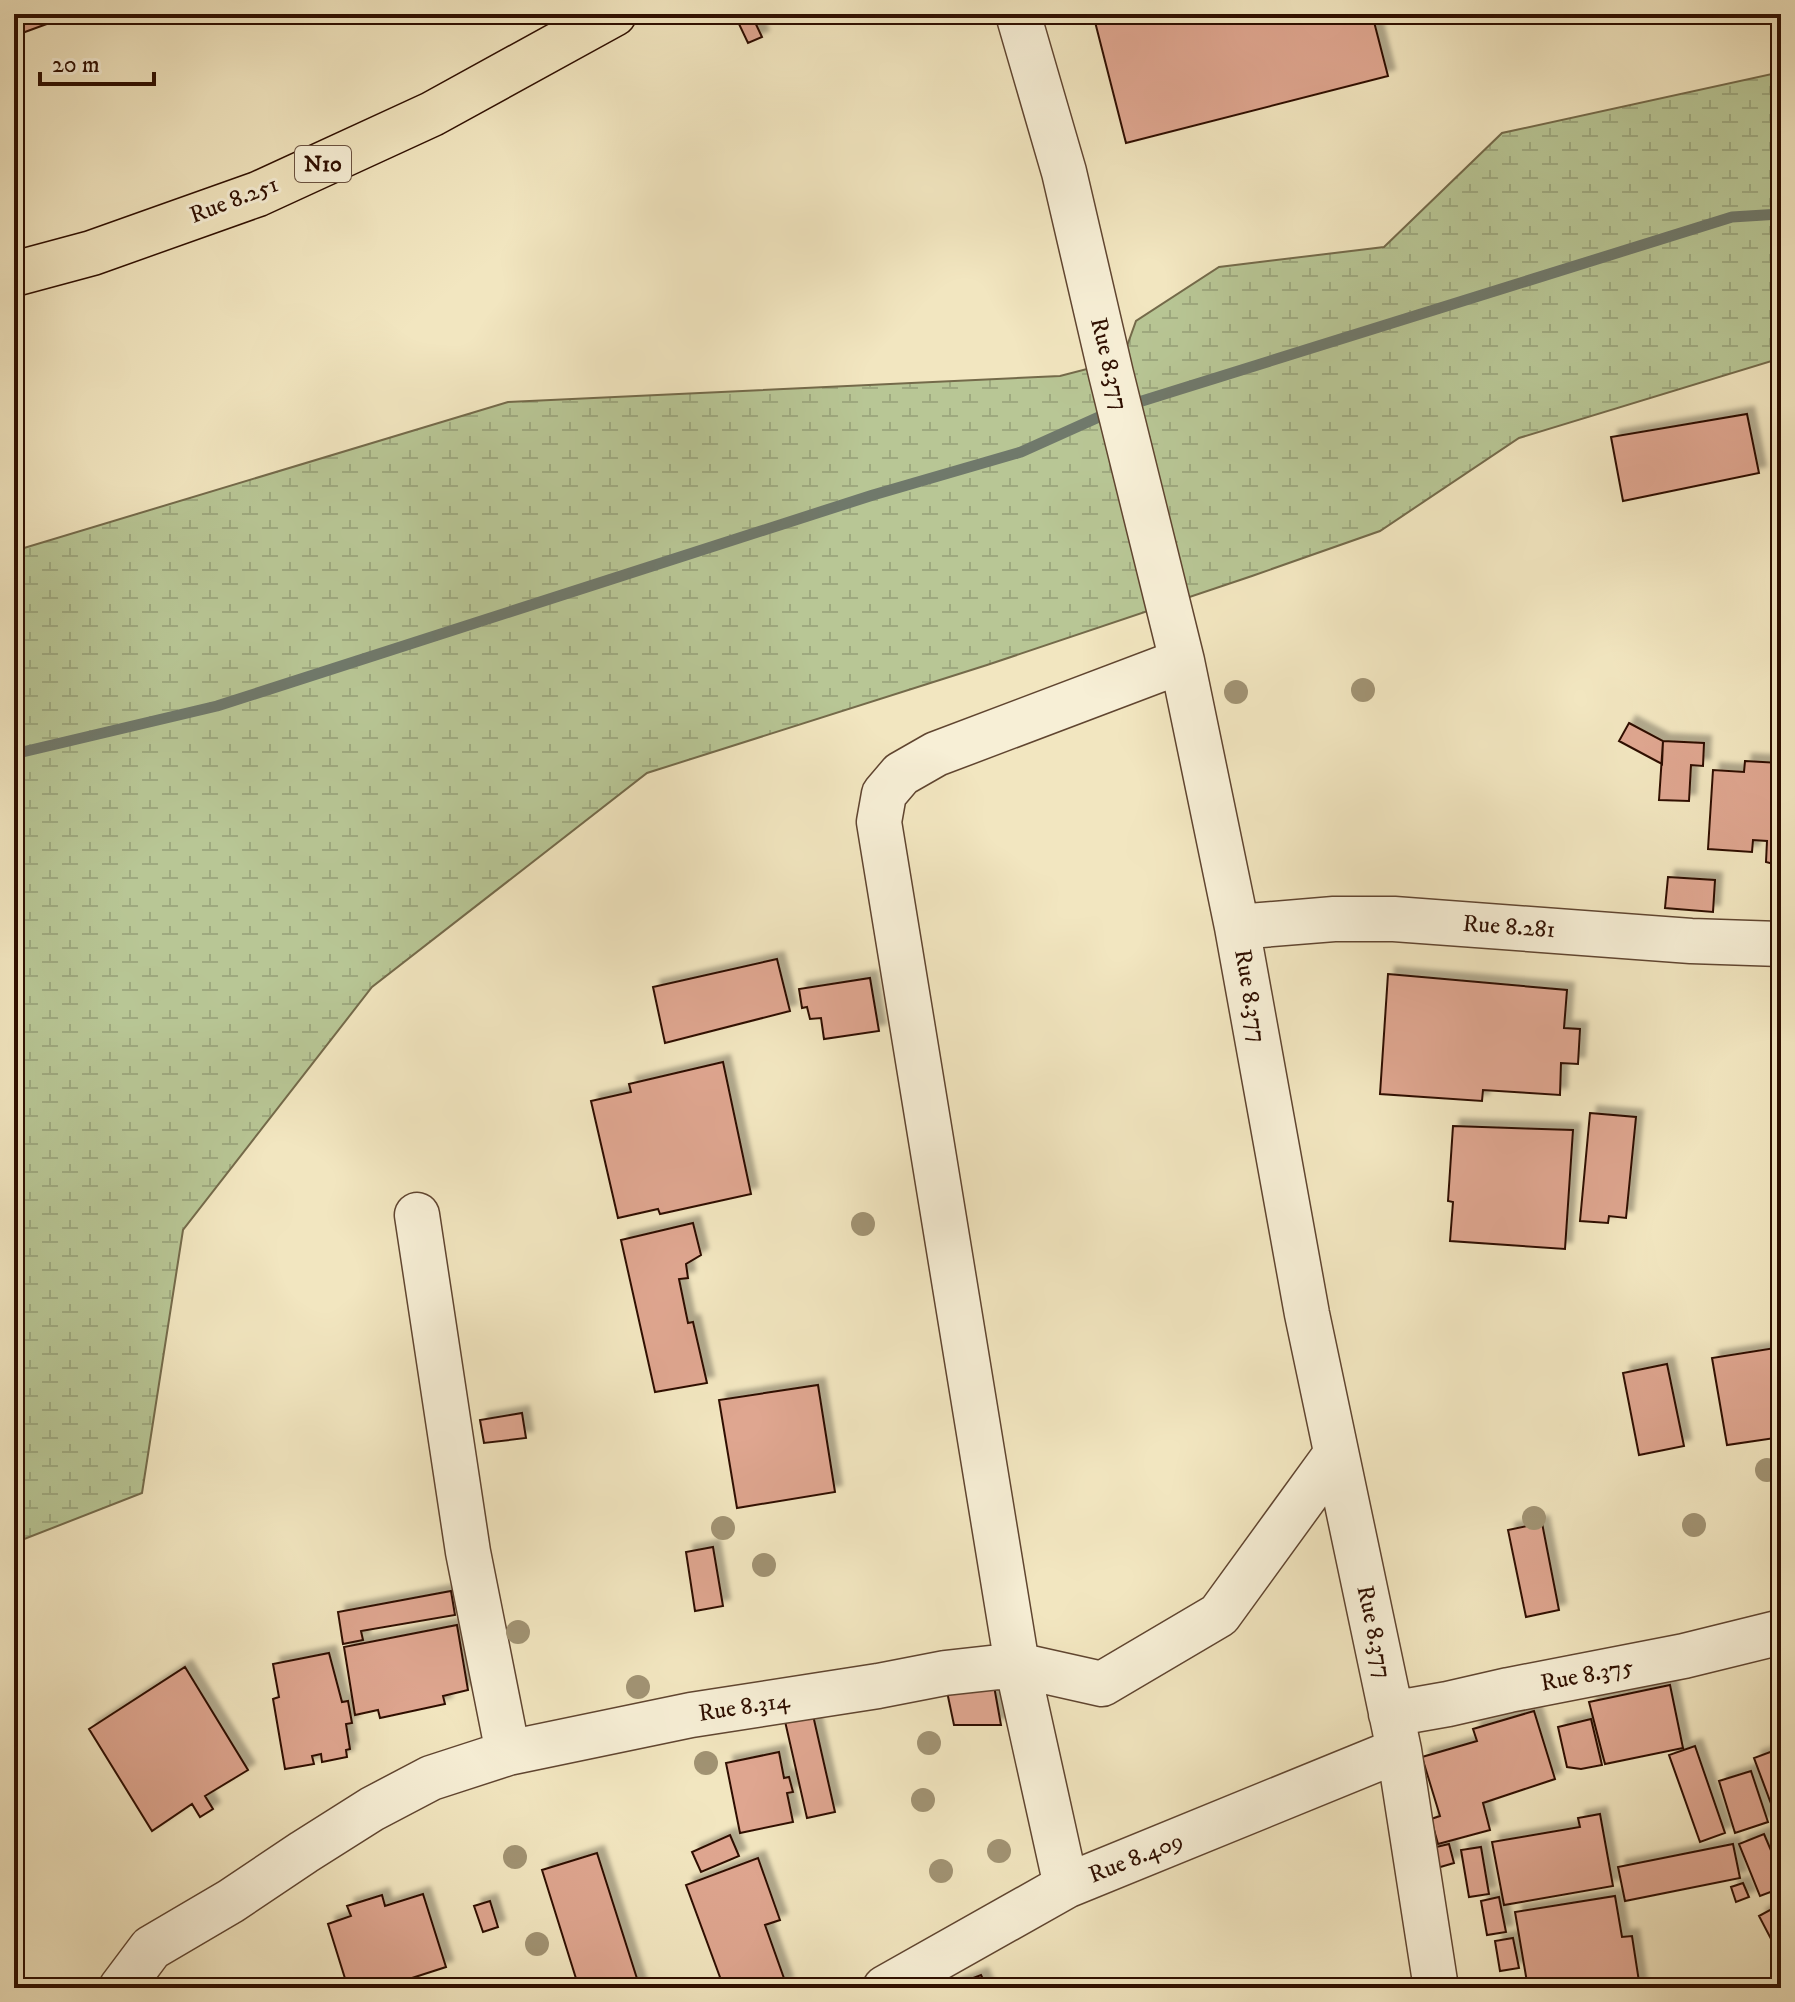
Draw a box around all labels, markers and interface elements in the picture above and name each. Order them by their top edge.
scale bar [40,36,154,86]
text: 20 m [52,50,100,80]
road number: N10 [295,146,351,182]
street label: Rue 8.251 [185,169,283,231]
street label: Rue 8.377 [1083,314,1135,414]
street label: Rue 8.281 [1462,909,1556,945]
street label: Rue 8.377 [1227,947,1273,1045]
street label: Rue 8.377 [1349,1583,1399,1681]
street label: Rue 8.375 [1538,1651,1636,1699]
street label: Rue 8.314 [696,1685,793,1729]
street label: Rue 8.409 [1084,1825,1188,1891]

